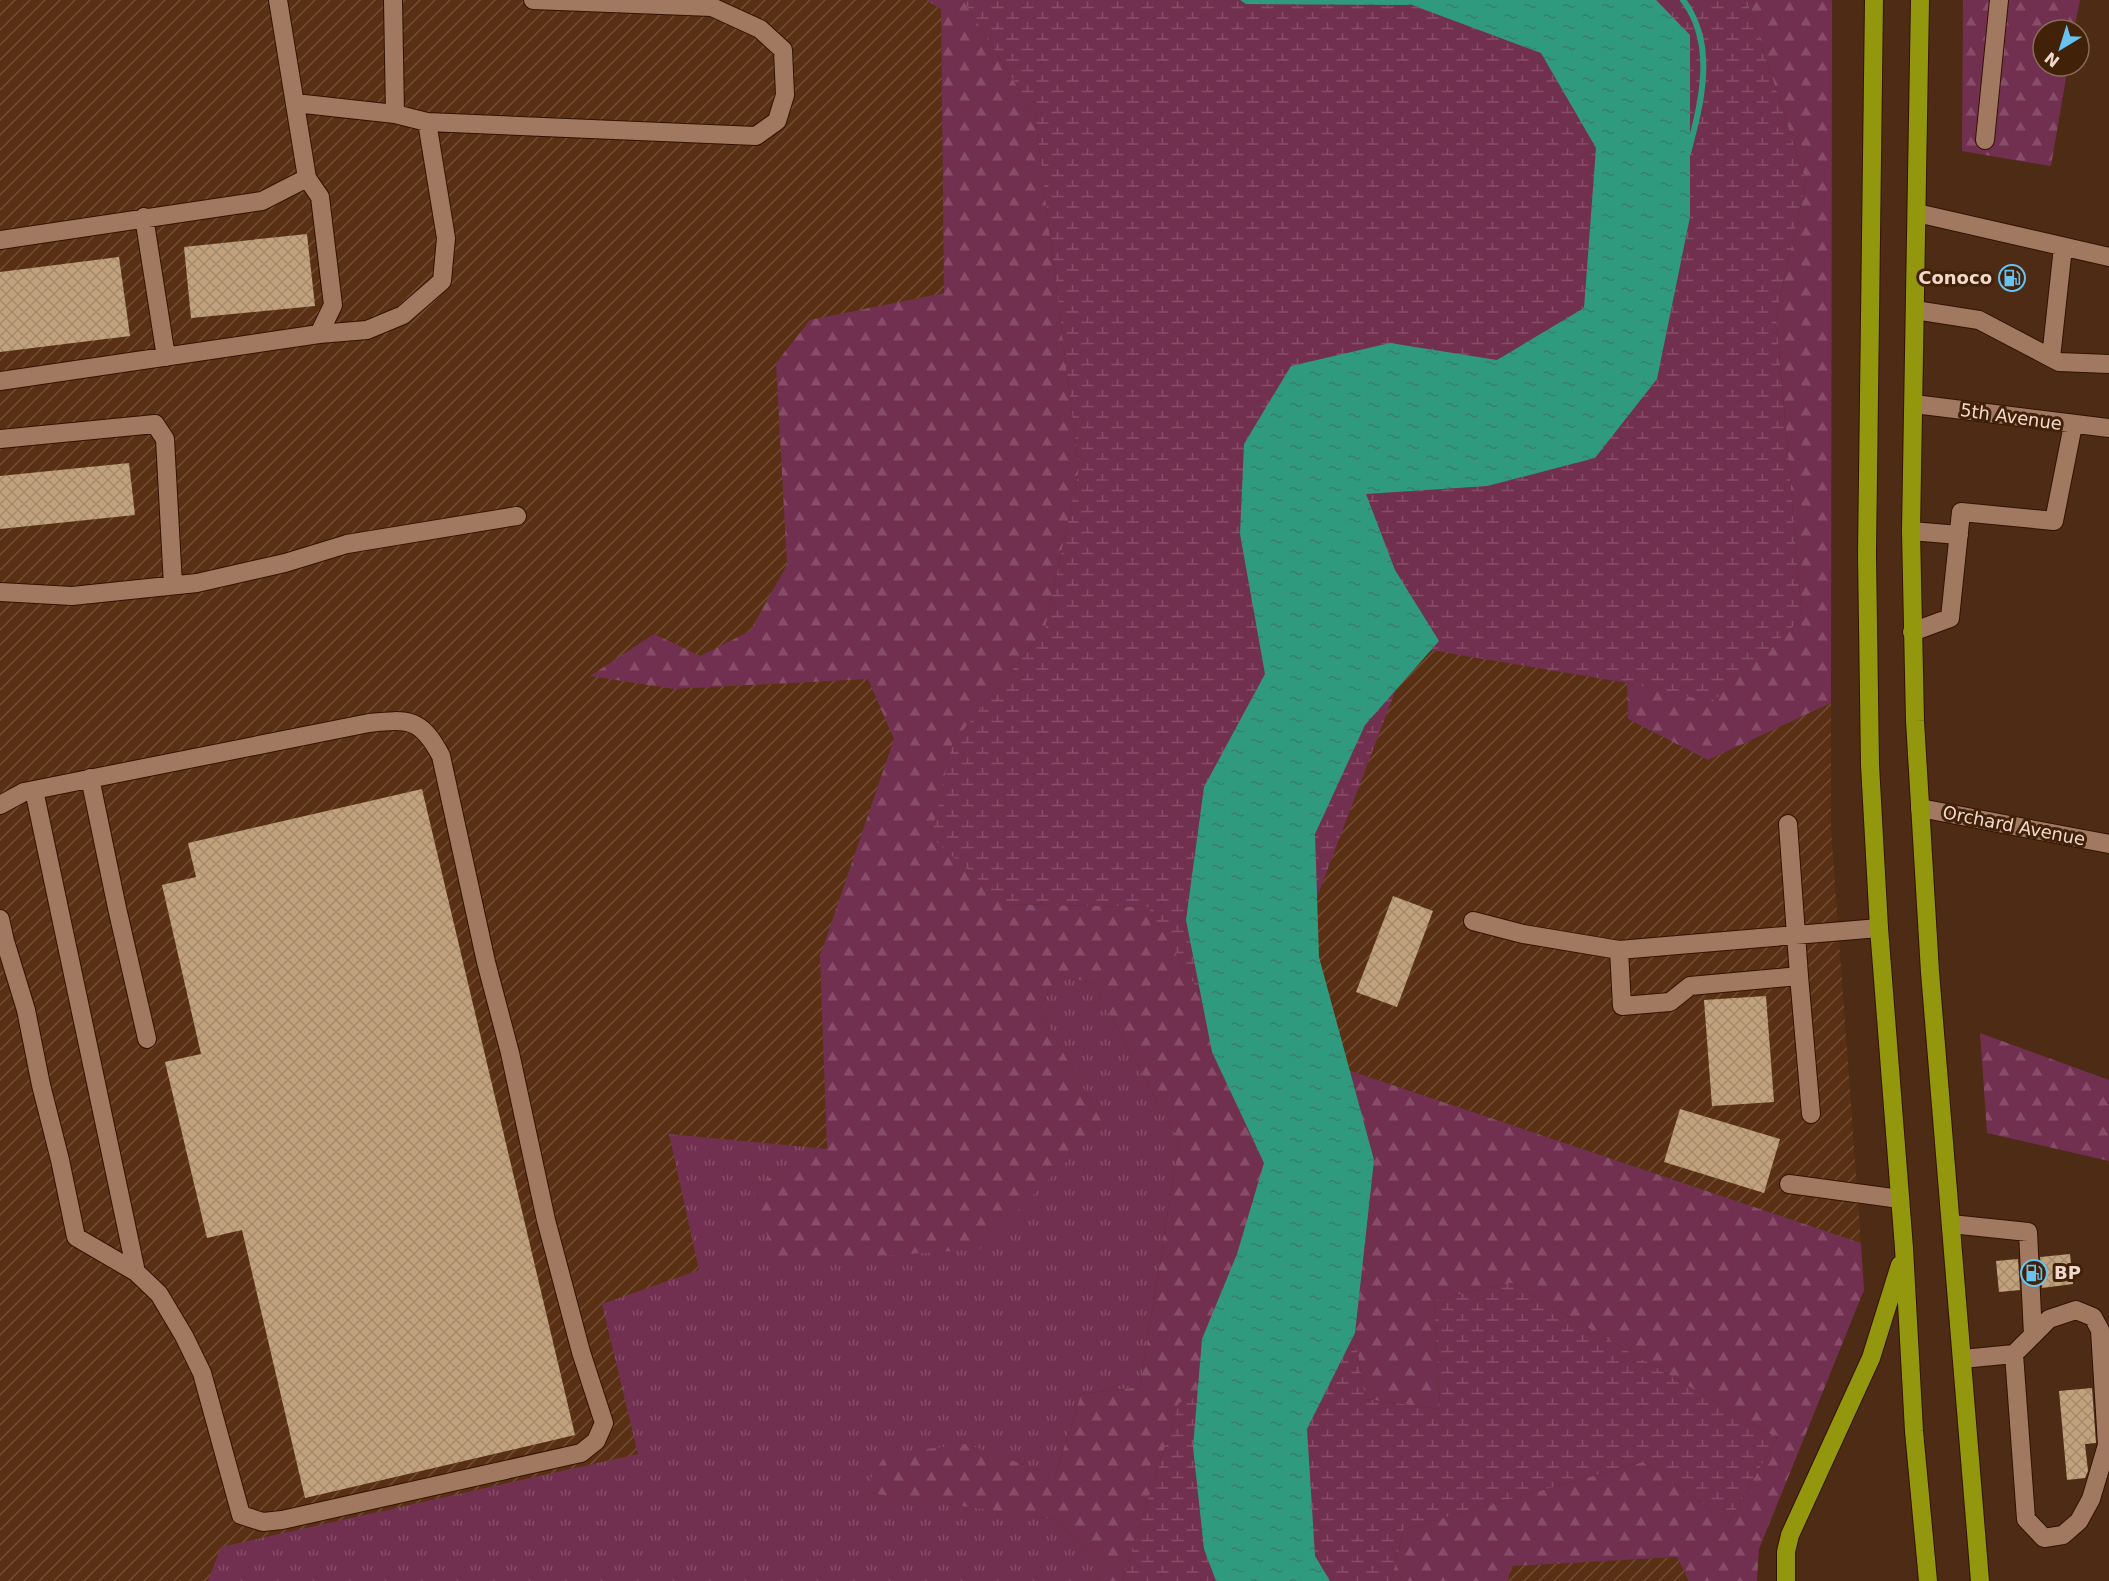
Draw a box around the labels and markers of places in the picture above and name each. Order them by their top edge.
fuel station icon: Conoco [1997,263,2027,293]
place label: Conoco [1918,267,1992,288]
fuel station icon: BP [2019,1258,2049,1288]
place label: BP [2054,1262,2081,1283]

